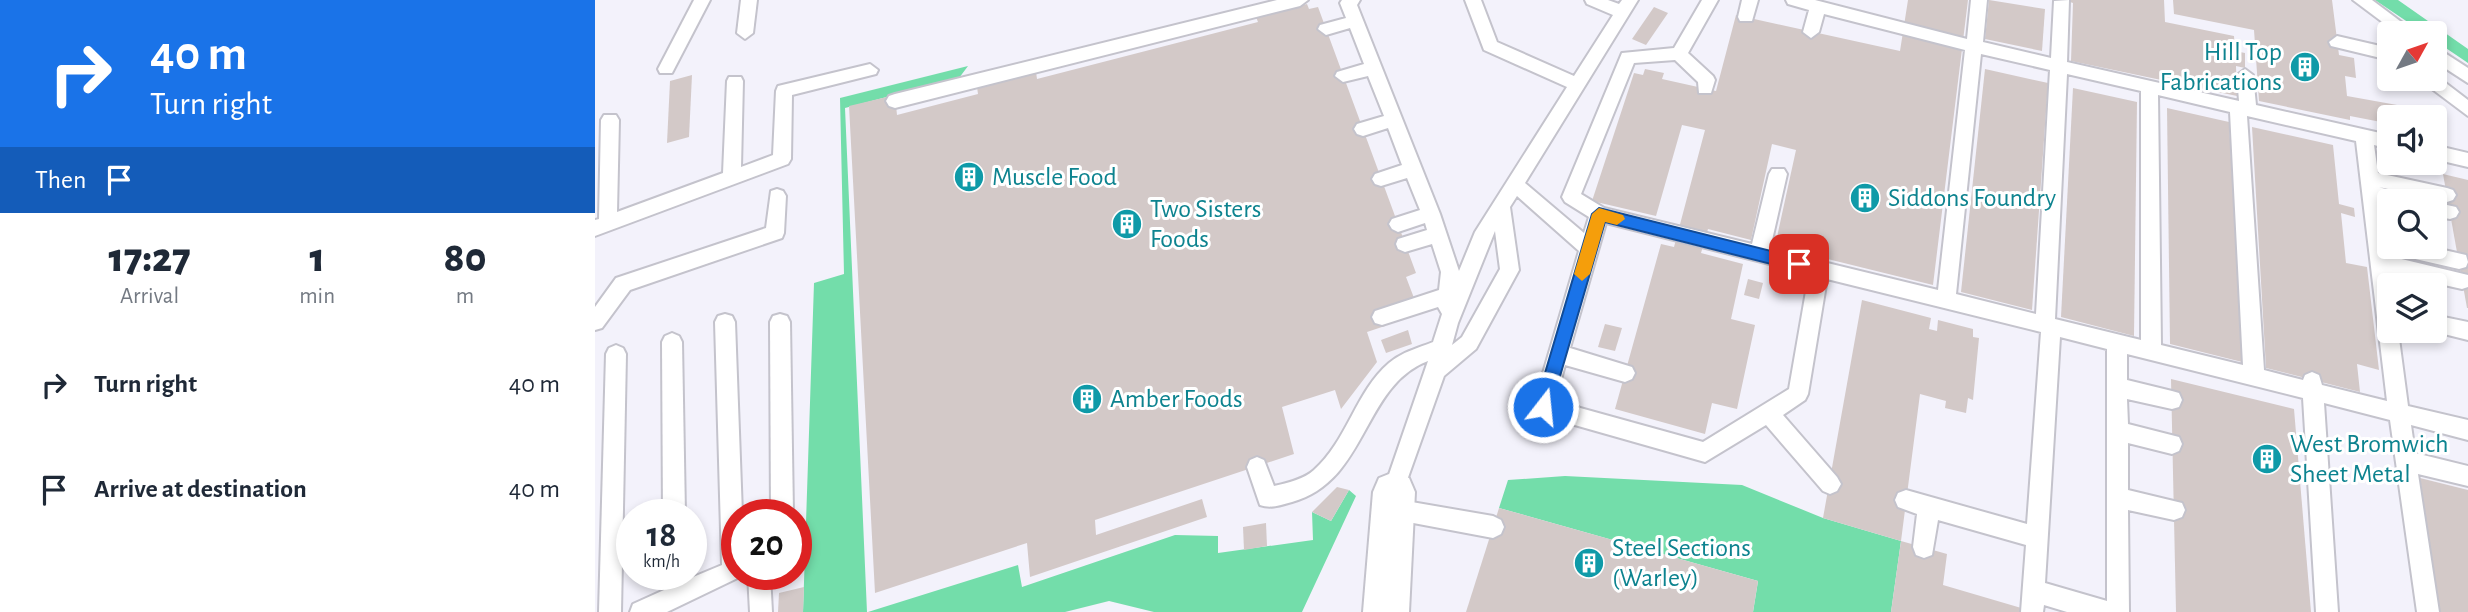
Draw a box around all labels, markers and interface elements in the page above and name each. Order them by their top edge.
north arrow [2377,21,2447,91]
map controls [2377,21,2447,343]
icon: right [35,28,126,119]
text: 40 m [150,30,247,79]
place label: Hill Top Fabrications [2160,39,2282,95]
building icon: Hill Top Fabrications [2288,50,2322,84]
text: Turn right [150,88,272,120]
button: sound [2377,105,2447,175]
building icon: Muscle Food [952,160,986,194]
icon: arrive [100,161,138,199]
place label: Muscle Food [992,164,1117,190]
text: Then [35,167,86,193]
building icon: Siddons Foundry [1848,181,1882,215]
place label: Siddons Foundry [1888,185,2056,211]
button: search [2377,189,2447,259]
place label: Two Sisters Foods [1150,196,1261,252]
building icon: Two Sisters Foods [1110,207,1144,241]
pin [1769,234,1829,294]
text: 17:27 [109,237,191,279]
text: 1 [309,237,325,279]
text: 80 [444,237,486,279]
icon: arrive [1780,245,1818,283]
button: layers [2377,273,2447,343]
text: Arrival [120,285,179,308]
text: min [299,285,335,308]
text: m [456,285,474,308]
icon: right [35,366,73,404]
position arrow [1506,370,1580,444]
text: Turn right [94,371,197,397]
text: 40 m [509,371,560,397]
building icon: Amber Foods [1070,382,1104,416]
place label: Amber Foods [1110,386,1243,412]
place label: West Bromwich Sheet Metal [2290,431,2449,487]
building icon: West Bromwich Sheet Metal [2250,442,2284,476]
icon: arrive [35,471,73,509]
text: Arrive at destination [94,476,307,502]
text: 40 m [509,476,560,502]
speed limit sign: 20 [721,499,812,590]
text: 18 [647,518,676,553]
place label: Steel Sections (Warley) [1612,535,1751,591]
building icon: Steel Sections (Warley) [1572,546,1606,580]
text: km/h [643,553,680,571]

